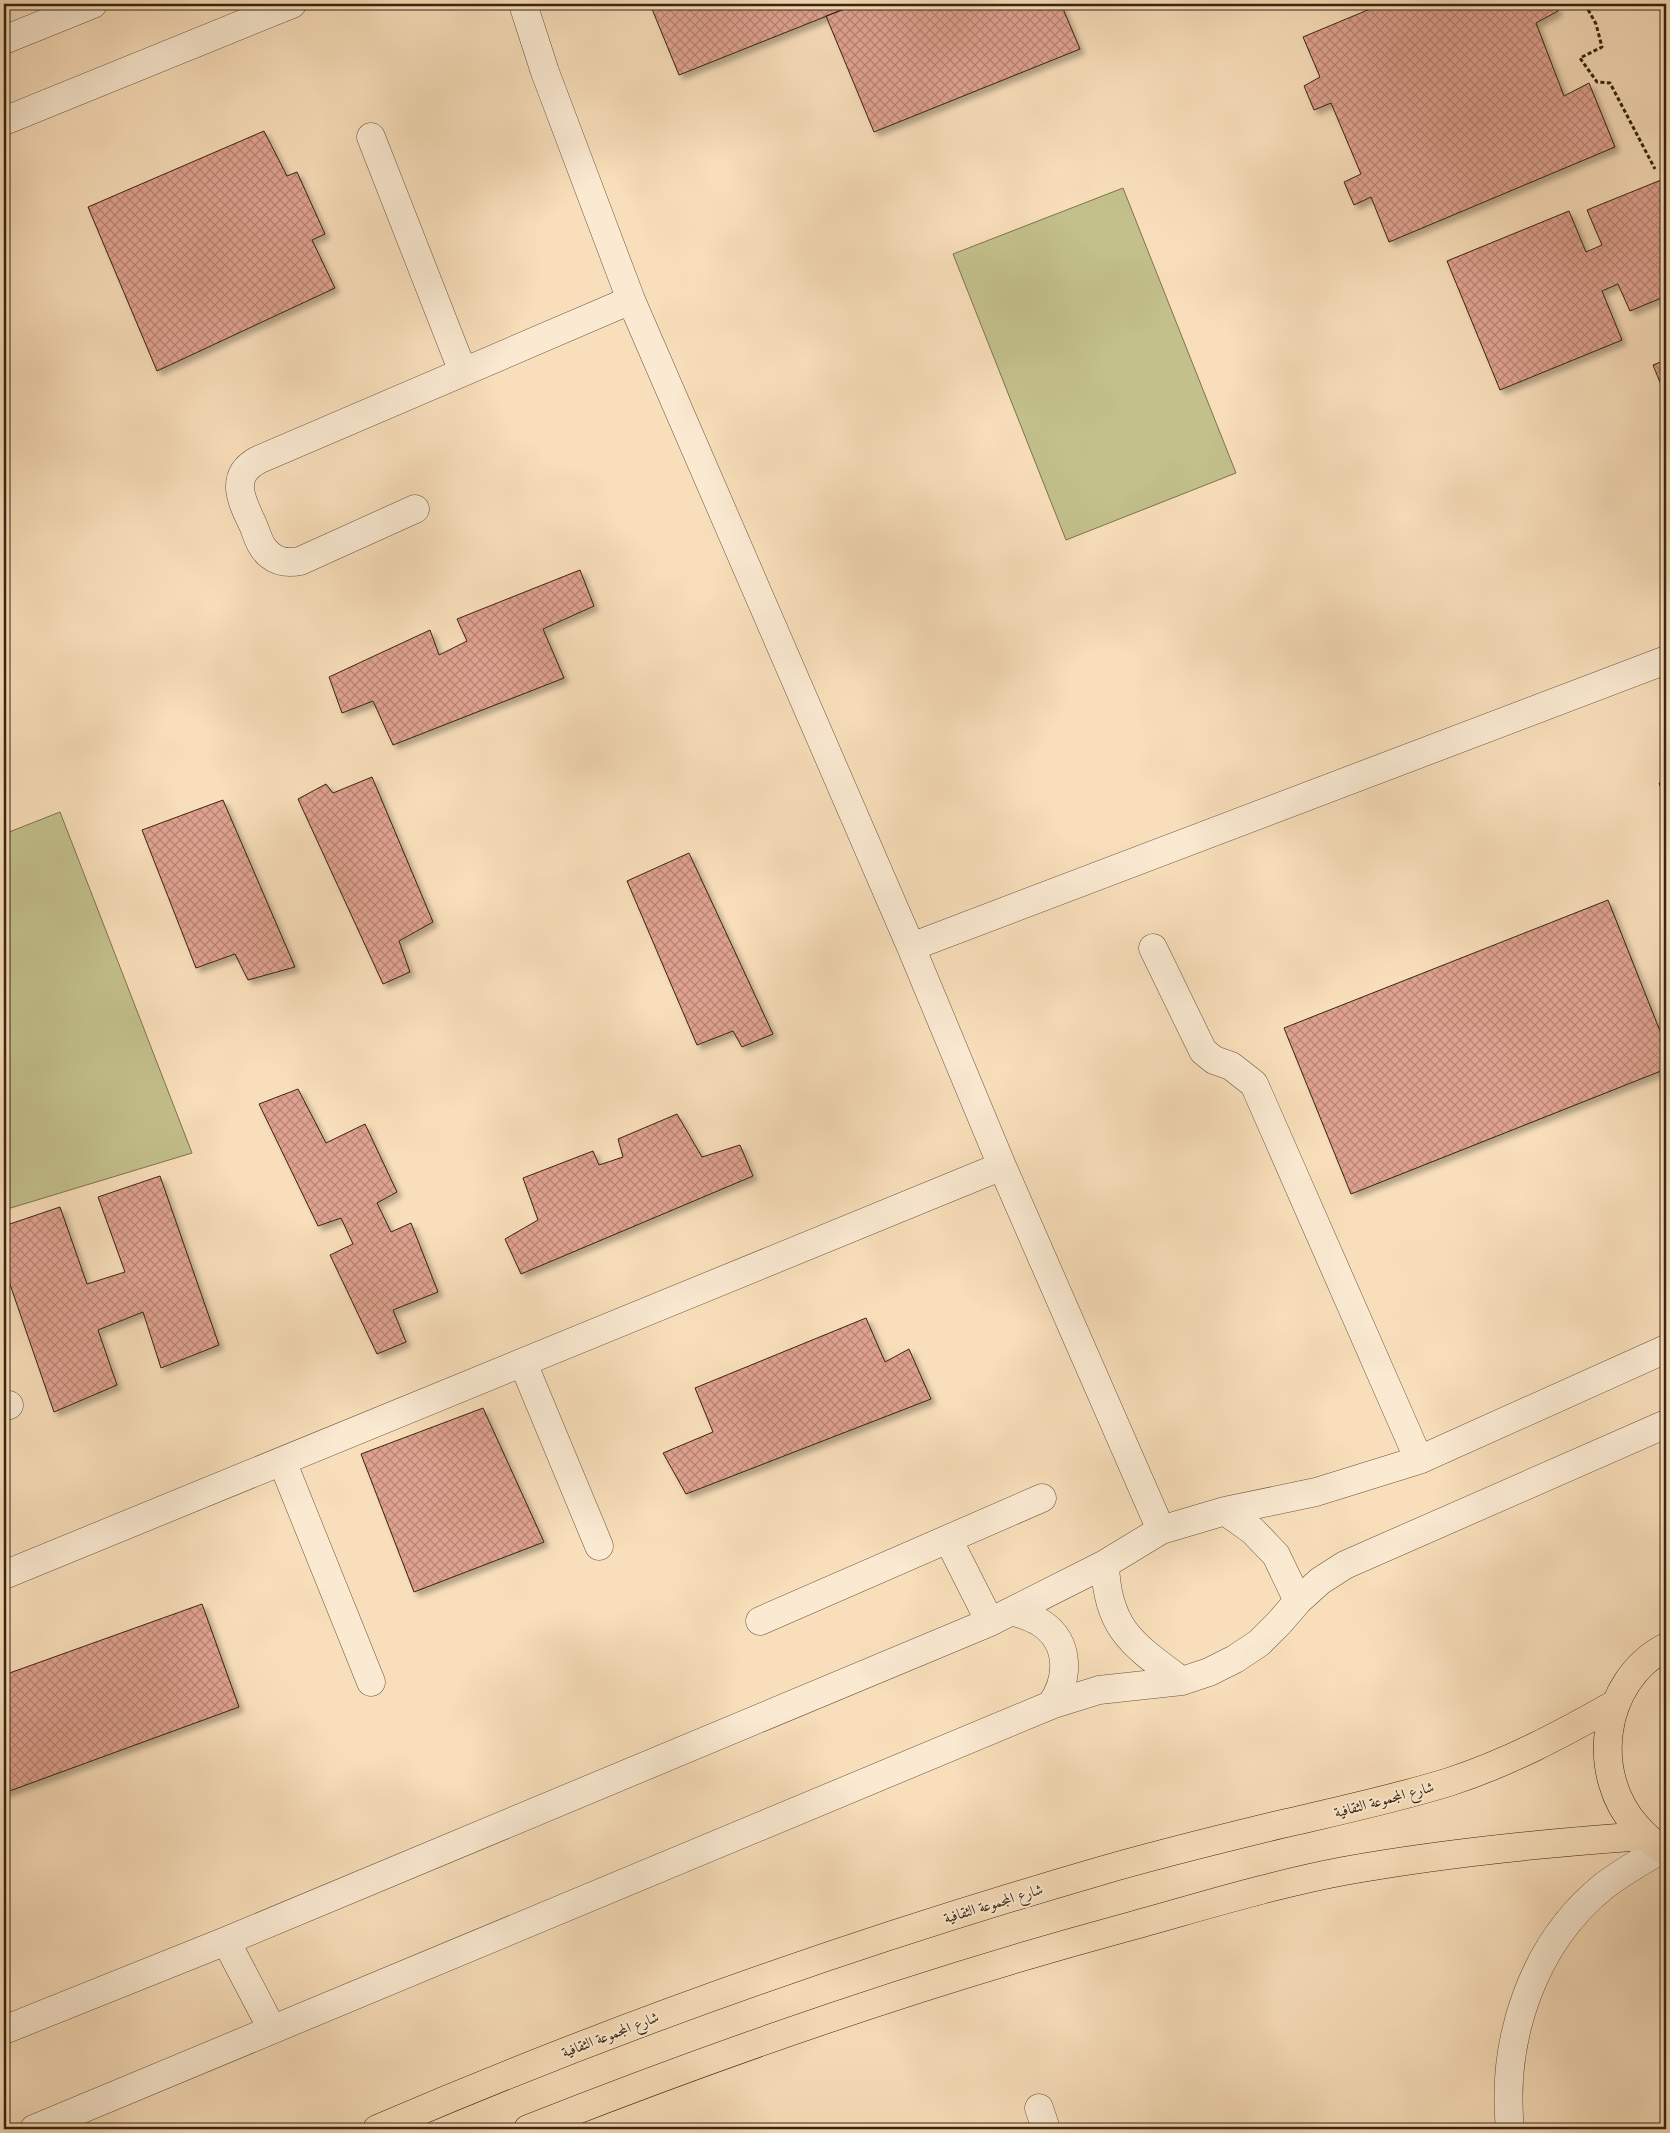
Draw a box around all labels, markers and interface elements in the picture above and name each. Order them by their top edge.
street label: شارع المجموعة الثقافية [1332,1777,1437,1825]
street label: شارع المجموعة الثقافية [941,1879,1046,1931]
street label: شارع المجموعة الثقافية [559,2007,663,2065]

